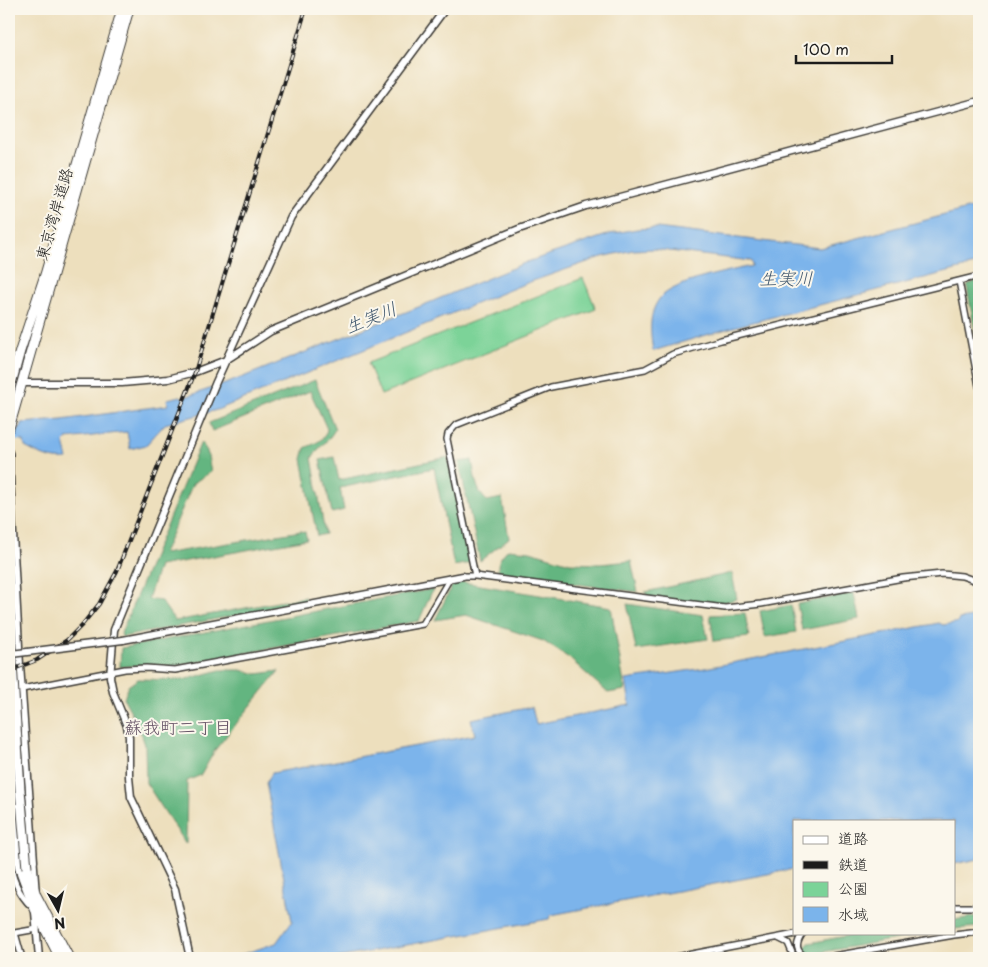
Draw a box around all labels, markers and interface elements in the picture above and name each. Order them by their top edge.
scale bar [796,32,892,64]
text: 100 m [803,37,849,60]
street label: 東京湾岸道路 [28,164,78,263]
water label: 生実川 [759,264,813,291]
water label: 生実川 [340,294,401,339]
district label: 蘇我町二丁目 [124,713,232,740]
legend [793,820,956,934]
text: 道路 [838,826,868,849]
text: 鉄道 [838,852,868,875]
text: 公園 [838,876,868,899]
north arrow [32,884,82,934]
text: 水域 [838,902,868,925]
text: N [53,912,67,935]

